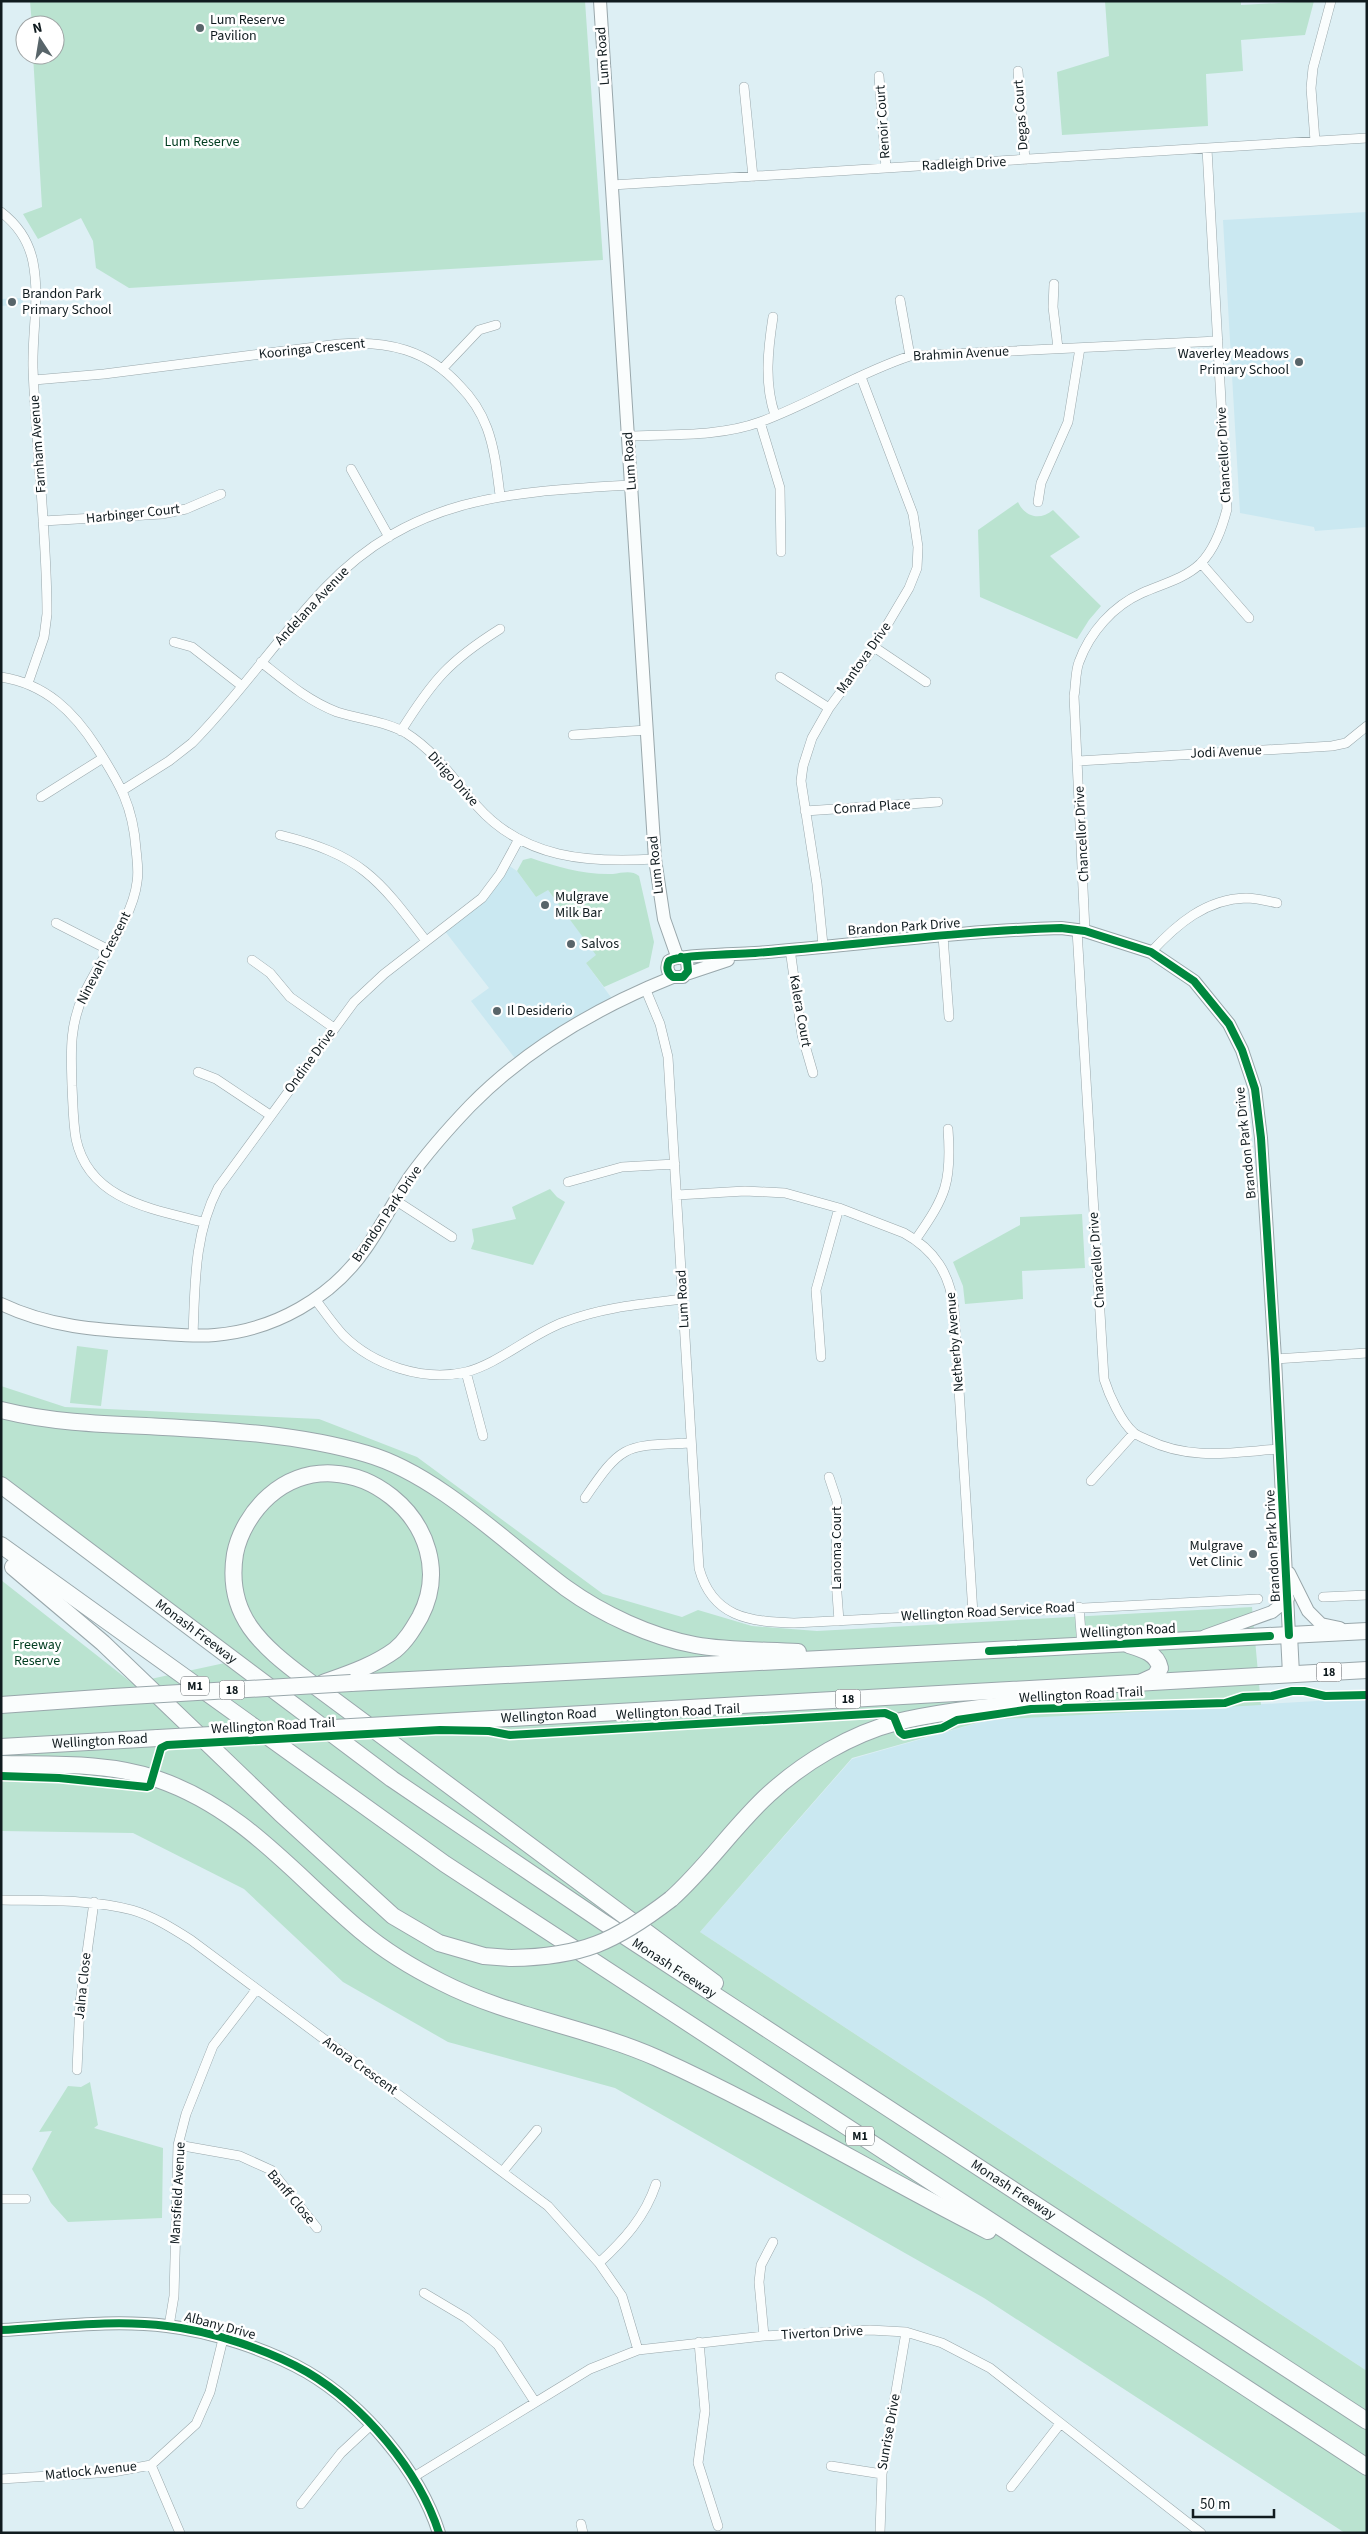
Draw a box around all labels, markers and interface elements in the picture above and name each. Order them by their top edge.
place label: Lum Reserve Pavilion [210,10,285,46]
north arrow [15,15,65,65]
text: N [31,18,44,39]
marker: Lum Reserve Pavilion [194,22,206,34]
street label: Lum Road [591,26,615,86]
street label: Degas Court [1009,79,1033,151]
street label: Renoir Court [870,84,896,160]
park label: Lum Reserve [165,132,240,152]
street label: Radleigh Drive [921,152,1007,176]
place label: Brandon Park Primary School [22,284,112,320]
marker: Brandon Park Primary School [6,296,18,308]
street label: Kooringa Crescent [258,333,366,365]
street label: Brahmin Avenue [912,341,1010,367]
place label: Waverley Meadows Primary School [1178,344,1289,380]
marker: Waverley Meadows Primary School [1293,356,1305,368]
street label: Farnham Avenue [25,394,51,494]
street label: Chancellor Drive [1211,406,1237,504]
street label: Lum Road [618,431,642,491]
street label: Harbinger Court [85,499,181,529]
street label: Andelana Avenue [270,562,354,650]
street label: Mantova Drive [832,618,896,698]
street label: Jodi Avenue [1190,740,1262,764]
street label: Dirigo Drive [423,747,483,811]
street label: Chancellor Drive [1069,785,1095,883]
street label: Conrad Place [833,794,911,820]
street label: Lum Road [643,835,669,895]
place label: Mulgrave Milk Bar [555,887,608,923]
marker: Mulgrave Milk Bar [539,899,551,911]
street label: Ninevah Crescent [72,908,136,1008]
street label: Brandon Park Drive [847,913,961,941]
place label: Salvos [581,934,619,954]
marker: Salvos [565,938,577,950]
street label: Kalera Court [784,973,816,1049]
place label: Il Desiderio [507,1001,573,1021]
marker: Il Desiderio [491,1005,503,1017]
street label: Ondine Drive [280,1024,340,1098]
street label: Brandon Park Drive [1230,1086,1262,1200]
street label: Brandon Park Drive [347,1162,427,1266]
street label: Chancellor Drive [1084,1211,1110,1309]
street label: Lum Road [671,1269,695,1329]
street label: Netherby Avenue [941,1291,969,1393]
street label: Brandon Park Drive [1260,1489,1286,1603]
street label: Lanoma Court [827,1506,847,1590]
place label: Mulgrave Vet Clinic [1189,1536,1244,1572]
marker: Mulgrave Vet Clinic [1247,1548,1259,1560]
street label: Monash Freeway [151,1594,241,1669]
street label: Wellington Road Service Road [901,1597,1075,1627]
street label: Wellington Road [1080,1619,1176,1643]
park label: Freeway Reserve [13,1635,62,1671]
road number: 18 [1316,1662,1342,1681]
road number: M1 [181,1676,209,1695]
road number: 18 [220,1680,244,1700]
street label: Wellington Road Trail [1018,1682,1144,1708]
road number: 18 [836,1690,860,1708]
street label: Wellington Road Trail [615,1699,741,1725]
street label: Wellington Road [500,1703,597,1729]
street label: Wellington Road Trail [210,1713,336,1739]
street label: Wellington Road [51,1729,148,1754]
street label: Monash Freeway [628,1933,721,2004]
street label: Jalna Close [70,1952,96,2020]
street label: Anora Crescent [318,2032,402,2100]
road number: M1 [846,2126,874,2146]
street label: Mansfield Avenue [165,2141,191,2245]
street label: Monash Freeway [967,2155,1060,2225]
street label: Banff Close [262,2165,320,2229]
street label: Albany Drive [182,2307,258,2345]
street label: Tiverton Drive [780,2321,864,2345]
street label: Sunrise Drive [872,2392,906,2472]
street label: Matlock Avenue [44,2456,138,2486]
scale bar [1193,2486,1274,2518]
text: 50 m [1200,2494,1230,2515]

